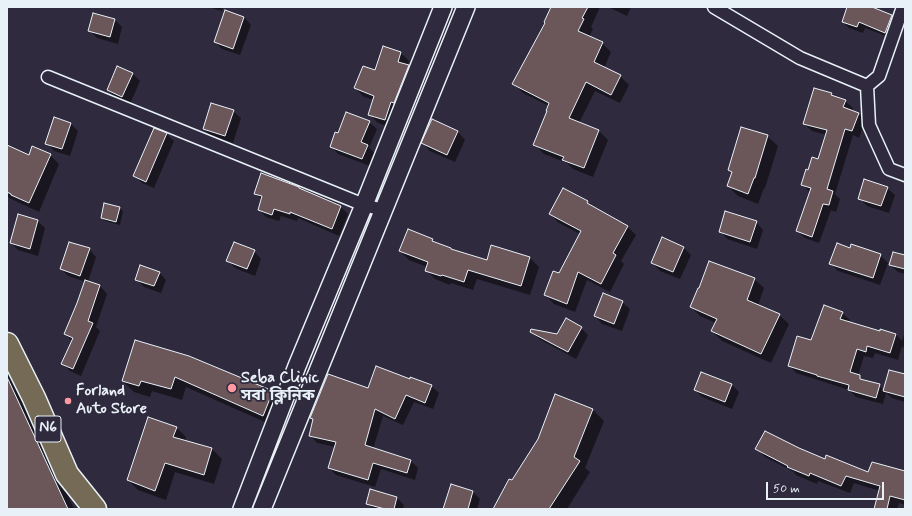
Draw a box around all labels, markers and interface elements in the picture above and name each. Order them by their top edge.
place label: Seba Clinic সবা ক্লিনিক [241,369,319,407]
place label: Forland Auto Store [76,382,147,420]
marker: Seba Clinic সবা ক্লিনিক [226,382,238,394]
marker: Forland Auto Store [63,396,73,406]
road number: N6 [35,416,61,442]
scale bar [768,474,886,500]
text: 50 m [773,481,800,497]

